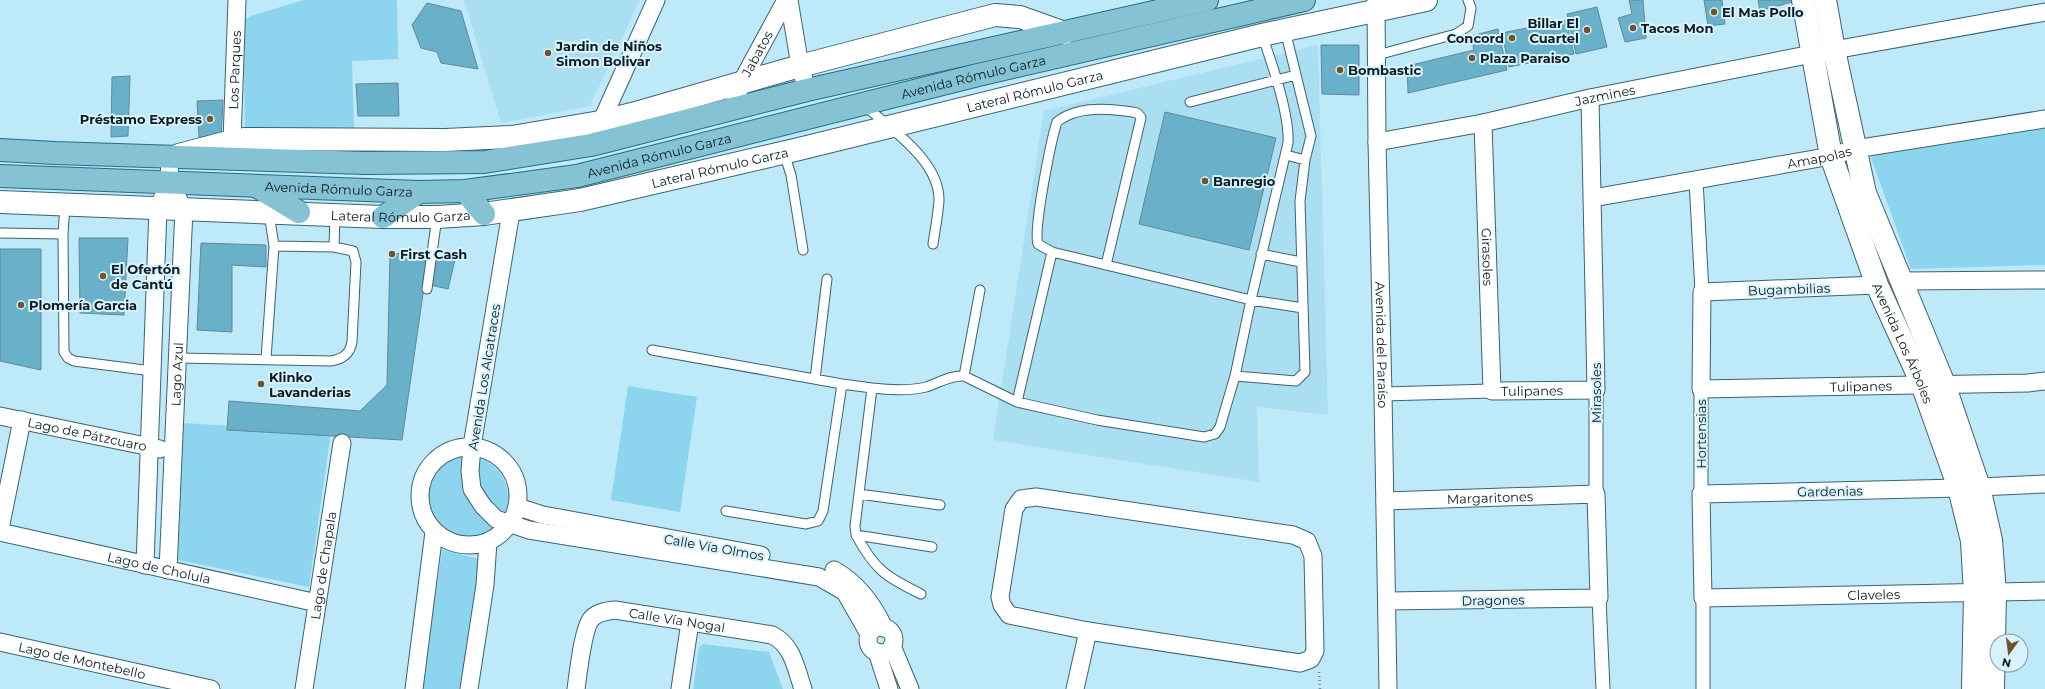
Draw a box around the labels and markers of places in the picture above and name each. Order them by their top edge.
place label: El Mas Pollo [1722,4,1804,20]
marker: El Mas Pollo [1709,7,1719,17]
place label: Billar El Cuartel [1527,15,1579,46]
place label: Tacos Mon [1641,20,1713,36]
marker: Tacos Mon [1628,23,1638,33]
marker: Billar El Cuartel [1582,25,1592,35]
place label: Concord [1447,30,1504,46]
marker: Concord [1507,33,1517,43]
place label: Jardin de Niños Simon Bolivar [555,38,662,69]
marker: Jardin de Niños Simon Bolivar [543,48,553,58]
place label: Plaza Paraiso [1480,50,1570,66]
marker: Plaza Paraiso [1467,53,1477,63]
place label: Bombastic [1348,62,1421,78]
marker: Bombastic [1335,65,1345,75]
place label: Préstamo Express [80,111,202,127]
marker: Préstamo Express [205,114,215,124]
place label: Banregio [1213,173,1276,189]
marker: Banregio [1200,176,1210,186]
place label: First Cash [400,246,467,262]
marker: First Cash [387,249,397,259]
place label: El Ofertón de Cantú [111,261,180,292]
marker: El Ofertón de Cantú [98,271,108,281]
place label: Plomería Garcia [29,297,137,313]
marker: Plomería Garcia [16,300,26,310]
place label: Klinko Lavanderias [269,369,351,400]
marker: Klinko Lavanderias [256,379,266,389]

